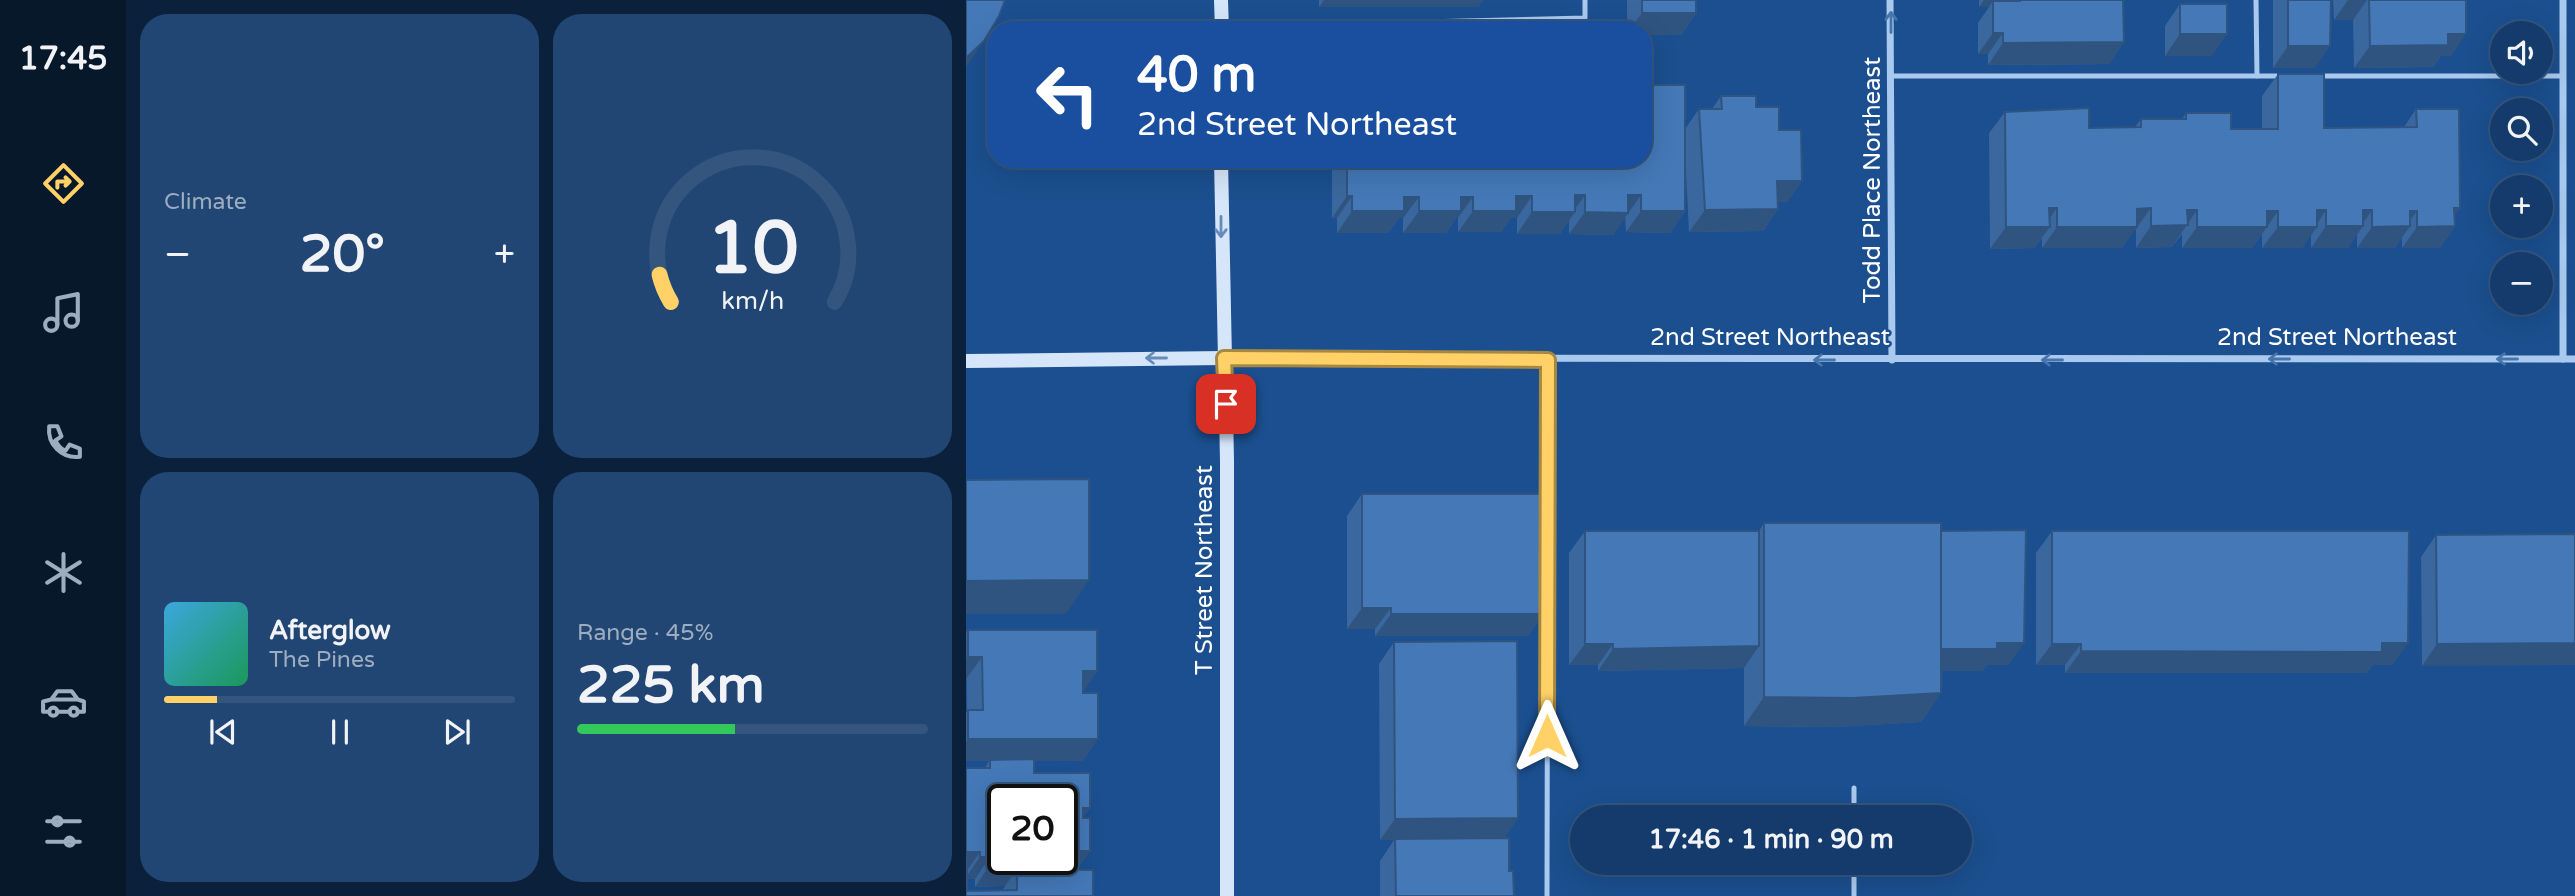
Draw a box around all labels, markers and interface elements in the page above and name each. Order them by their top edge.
one-way arrow [1884,11,1898,34]
map controls [2490,21,2553,315]
button: sound [2490,21,2553,84]
text: 17:45 [19,40,107,78]
text: 40 m [1137,46,1256,105]
icon: left [1022,49,1113,140]
street label: Todd Place Northeast [1858,57,1887,303]
button: search [2490,98,2553,161]
text: 2nd Street Northeast [1137,106,1457,144]
icon: directions [39,159,88,208]
button: + [2490,175,2553,238]
text: Climate [164,188,247,216]
text: 10 [707,205,798,293]
one-way arrow [1214,216,1228,239]
text: 20° [300,223,385,286]
text: − [164,232,191,278]
text: + [494,232,515,278]
button: − [2490,252,2553,315]
text: km/h [721,286,784,316]
icon: music [39,288,88,337]
street label: 2nd Street Northeast [1650,323,1890,352]
street label: 2nd Street Northeast [2217,323,2457,352]
one-way arrow [1145,351,1168,365]
one-way arrow [2268,352,2291,366]
one-way arrow [2496,352,2519,366]
one-way arrow [1813,353,1836,367]
one-way arrow [2041,353,2064,367]
pin [1196,374,1256,434]
icon: arrive [1207,385,1245,423]
icon: phone [39,418,88,467]
street label: T Street Northeast [1190,465,1219,675]
icon: climate [39,548,88,597]
text: Afterglow [269,615,391,646]
text: Range · 45% [577,619,713,647]
text: The Pines [269,646,375,674]
text: 225 km [577,654,765,717]
icon: car [39,677,88,726]
position arrow [1510,699,1584,773]
icon: previous [204,713,242,751]
icon: pause [321,713,359,751]
icon: next [438,713,476,751]
speed limit sign: 20 [987,784,1078,875]
icon: filters [39,807,88,856]
text: 17:46 · 1 min · 90 m [1648,824,1894,855]

